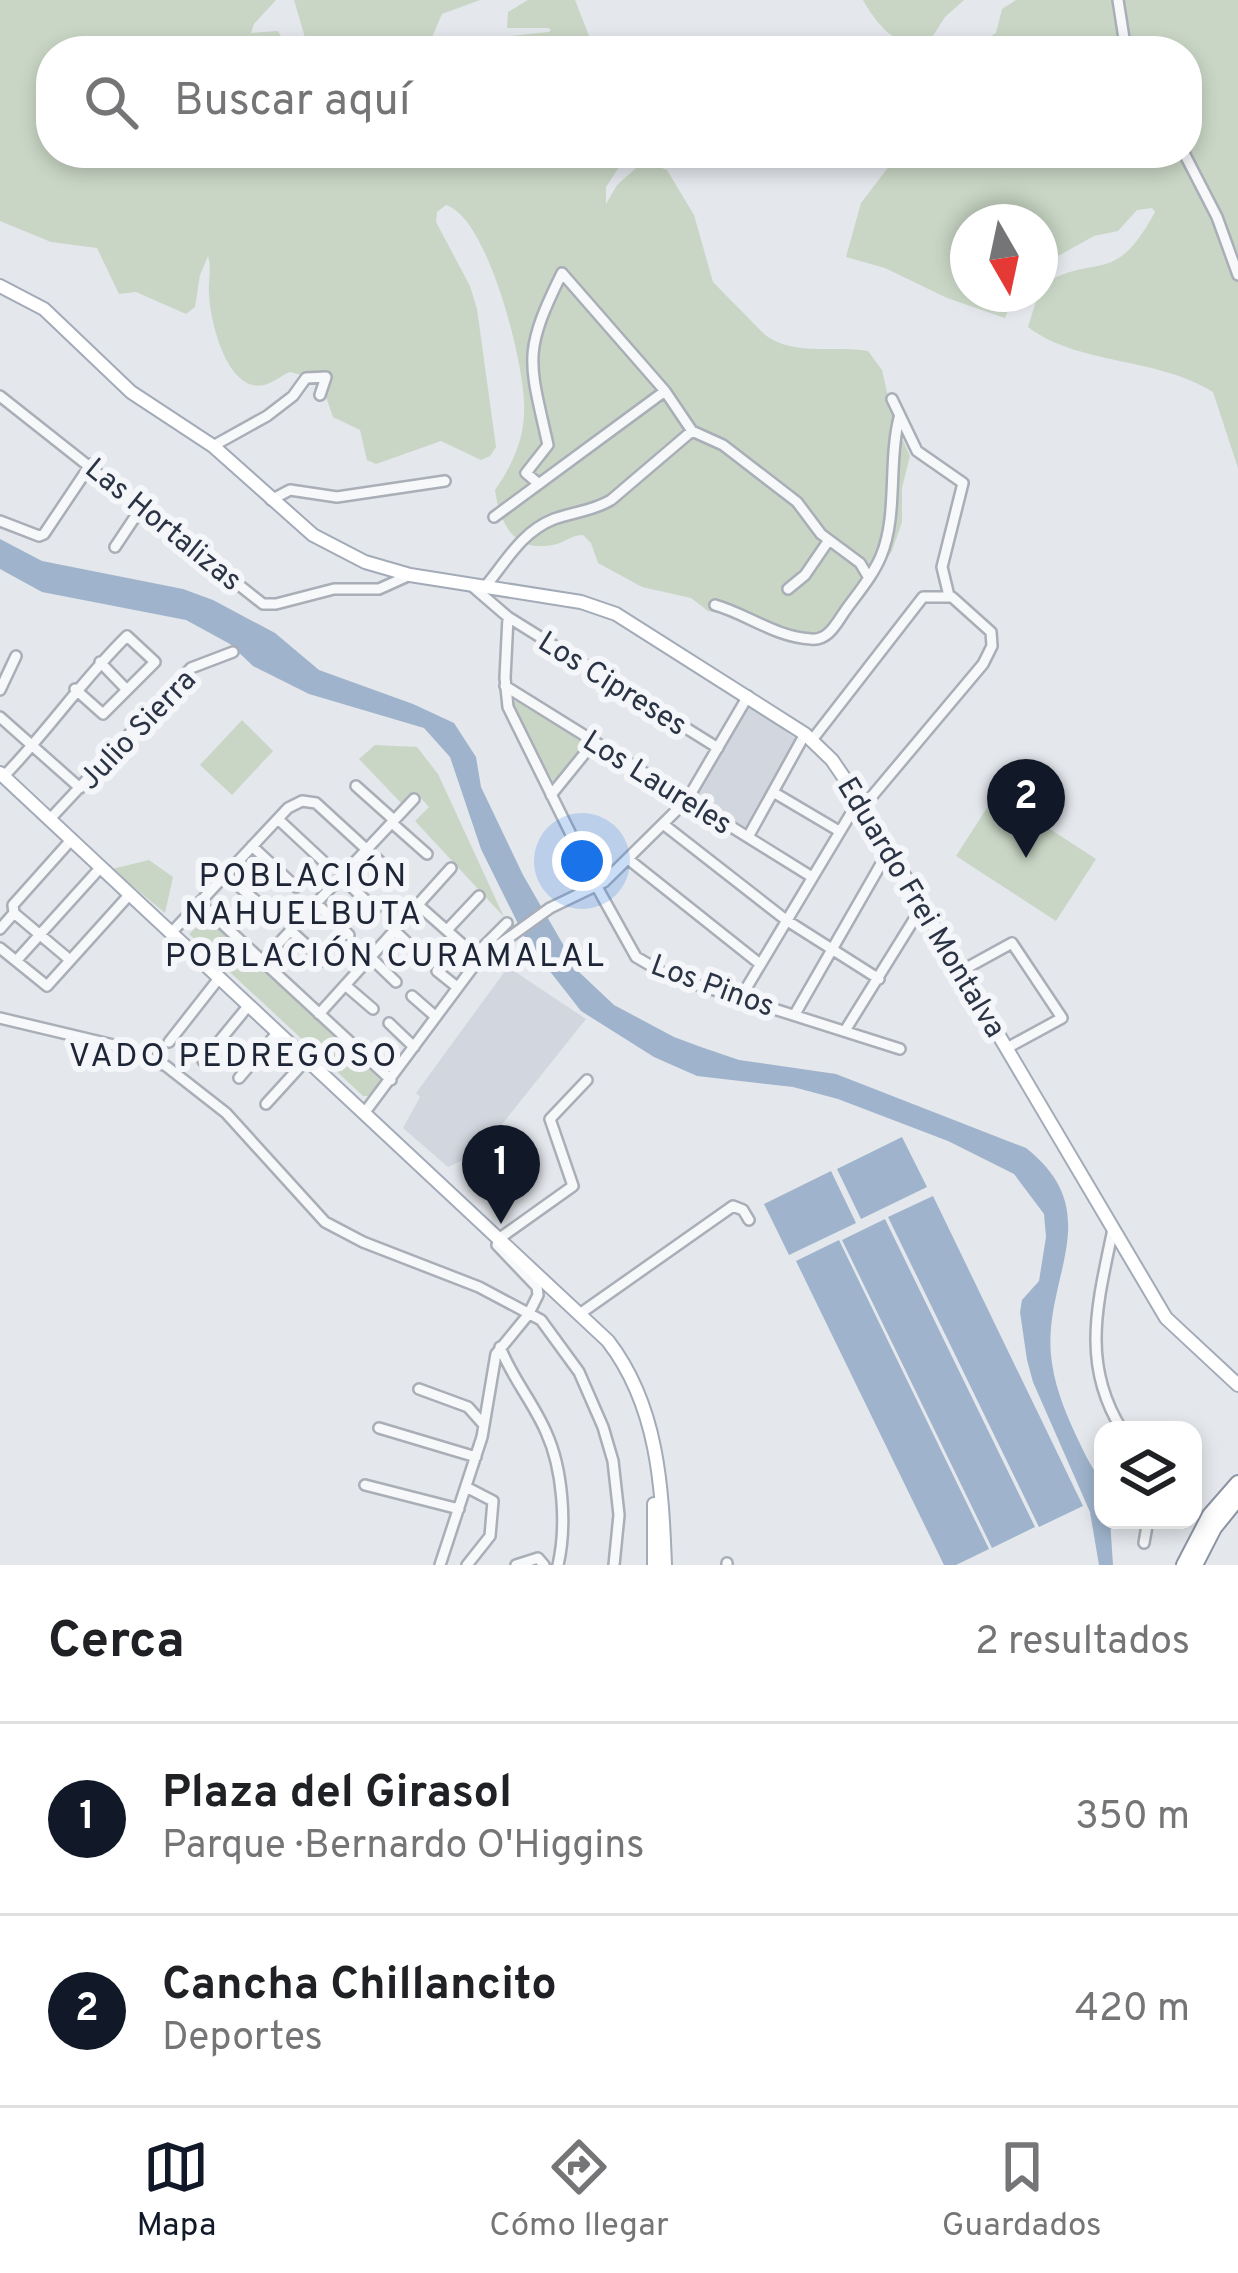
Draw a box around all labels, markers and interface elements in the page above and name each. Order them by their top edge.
search box [36,36,1202,168]
icon: search [78,69,144,135]
text: Buscar aquí [174,74,410,131]
north arrow [950,204,1058,312]
street label: Las Hortalizas [77,452,248,600]
street label: Los Cipreses [530,625,693,745]
street label: Julio Sierra [72,663,205,799]
street label: Los Laureles [575,724,738,845]
pin: 2 [987,759,1065,858]
street label: Eduardo Frei Montalva [827,771,1012,1045]
your location [552,831,612,891]
district label: POBLACIÓN NAHUELBUTA [184,855,424,937]
district label: POBLACIÓN CURAMALAL [165,935,607,979]
street label: Los Pinos [645,948,779,1027]
district label: VADO PEDREGOSO [69,1037,399,1079]
pin: 1 [462,1125,540,1224]
map controls [1094,1421,1202,1529]
button: layers [1094,1421,1202,1529]
text: Cerca [48,1611,185,1676]
text: 2 resultados [975,1619,1190,1668]
text: Plaza del Girasol [162,1766,512,1823]
text: 1 [79,1794,95,1843]
text: 350 m [1075,1794,1190,1843]
text: Parque · Bernardo O'Higgins [162,1823,644,1872]
text: Cancha Chillancito [162,1958,557,2015]
text: 2 [75,1986,99,2035]
text: 420 m [1075,1986,1190,2035]
text: Deportes [162,2015,323,2064]
tab: Mapa [136,2134,216,2248]
tab: Cómo llegar [489,2134,669,2248]
tab: Guardados [942,2134,1102,2248]

